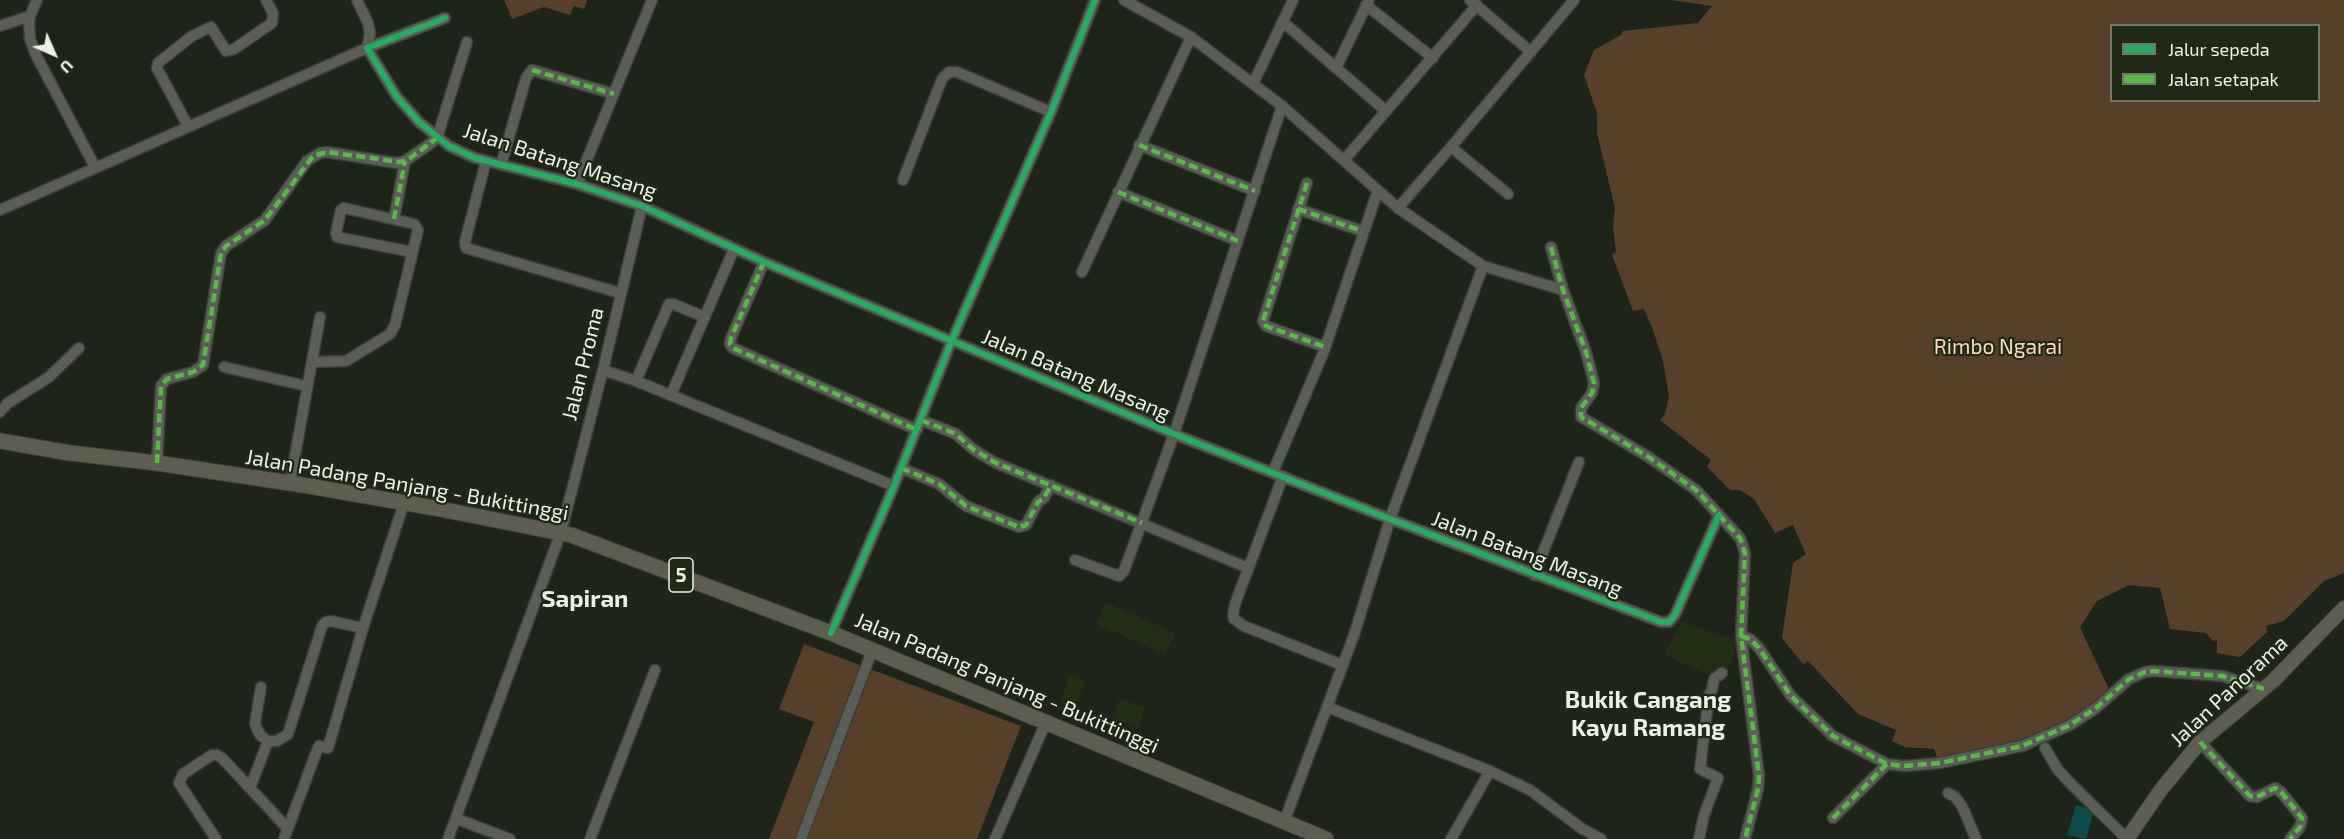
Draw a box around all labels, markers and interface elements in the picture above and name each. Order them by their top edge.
north arrow [24,24,84,84]
legend [2110,24,2320,102]
text: Jalur sepeda [2168,38,2270,60]
text: U [56,56,78,78]
text: Jalan setapak [2168,68,2279,90]
street label: Jalan Batang Masang [460,118,660,204]
street label: Jalan Proma [557,305,609,423]
street label: Jalan Batang Masang [978,324,1174,426]
park label: Rimbo Ngarai [1934,334,2062,360]
street label: Jalan Padang Panjang - Bukittinggi [243,444,571,526]
street label: Jalan Batang Masang [1428,506,1626,602]
road number: 5 [669,558,693,592]
district label: Sapiran [541,585,629,613]
street label: Jalan Padang Panjang - Bukittinggi [851,607,1163,759]
street label: Jalan Panorama [2165,630,2293,752]
district label: Bukik Cangang Kayu Ramang [1565,686,1731,742]

